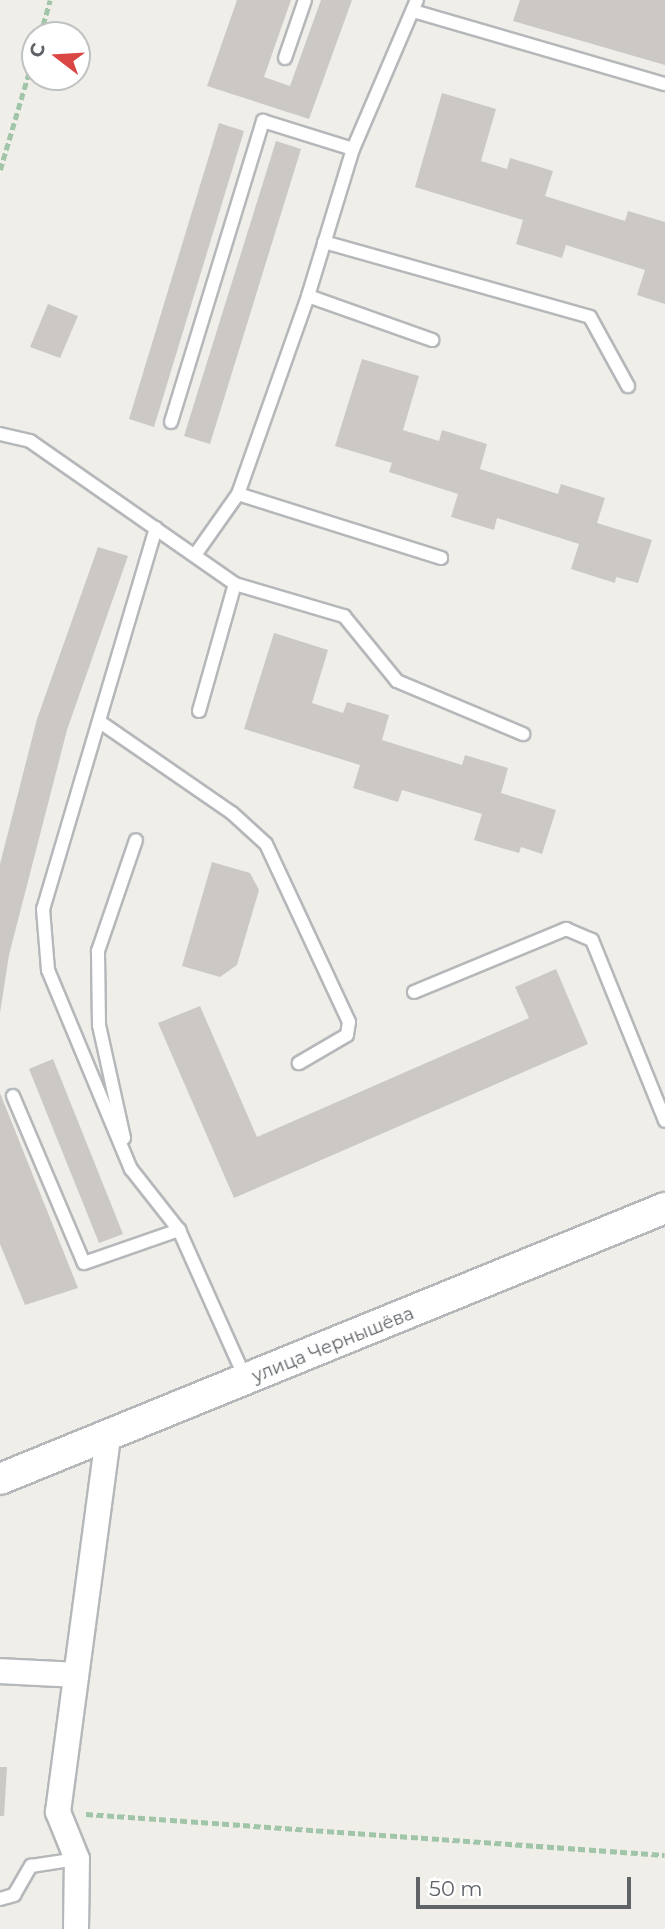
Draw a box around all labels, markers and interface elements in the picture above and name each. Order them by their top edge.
north arrow [21,21,91,91]
text: С [24,40,50,60]
street label: улица Чернышёва [249,1303,417,1387]
scale bar [420,1862,635,1906]
text: 50 m [429,1876,483,1901]

